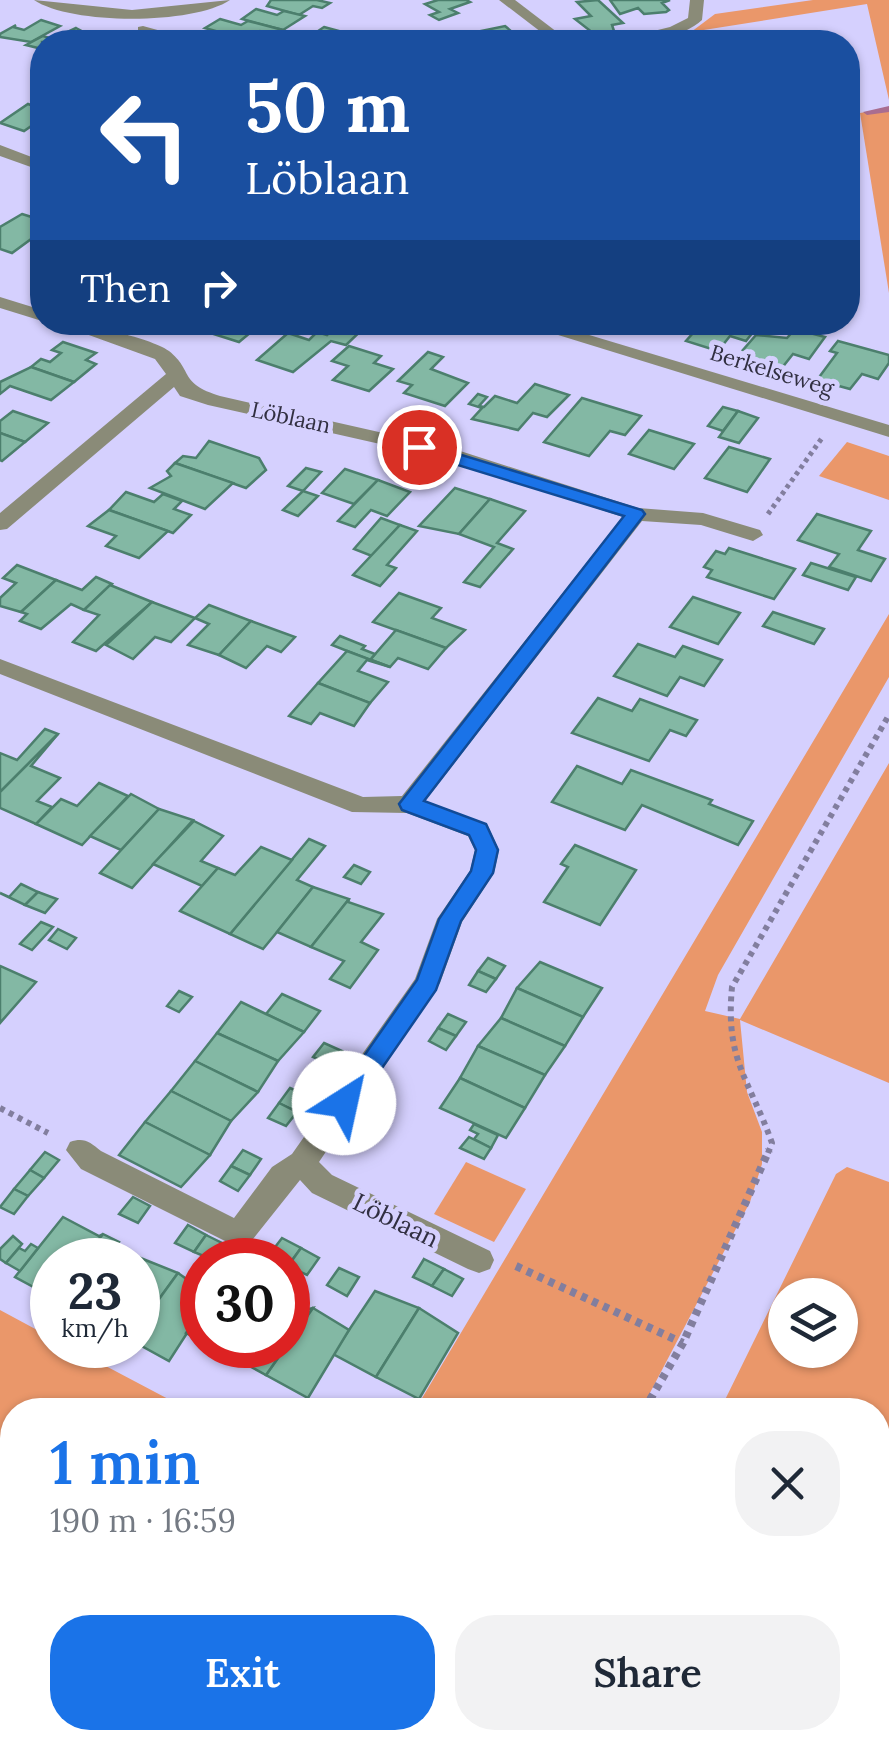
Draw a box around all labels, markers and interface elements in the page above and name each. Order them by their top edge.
text: 50 m [245,62,410,151]
icon: left [80,70,210,200]
text: Löblaan [245,149,410,206]
icon: right [191,260,246,315]
text: Then [80,264,171,312]
street label: Berkelseweg [707,338,838,402]
street label: Löblaan [249,395,333,439]
pin [377,405,462,490]
icon: arrive [392,420,447,475]
position arrow [292,1051,396,1155]
street label: Löblaan [348,1186,444,1254]
speed limit sign: 30 [180,1238,310,1368]
text: 23 [68,1259,122,1323]
map controls [768,1278,858,1368]
button: layers [768,1278,858,1368]
text: km/h [61,1312,129,1344]
text: 1 min [50,1424,200,1500]
button: close [735,1431,840,1536]
text: 190 m · 16:59 [50,1500,236,1541]
button: Exit [50,1615,435,1730]
button: Share [455,1615,840,1730]

